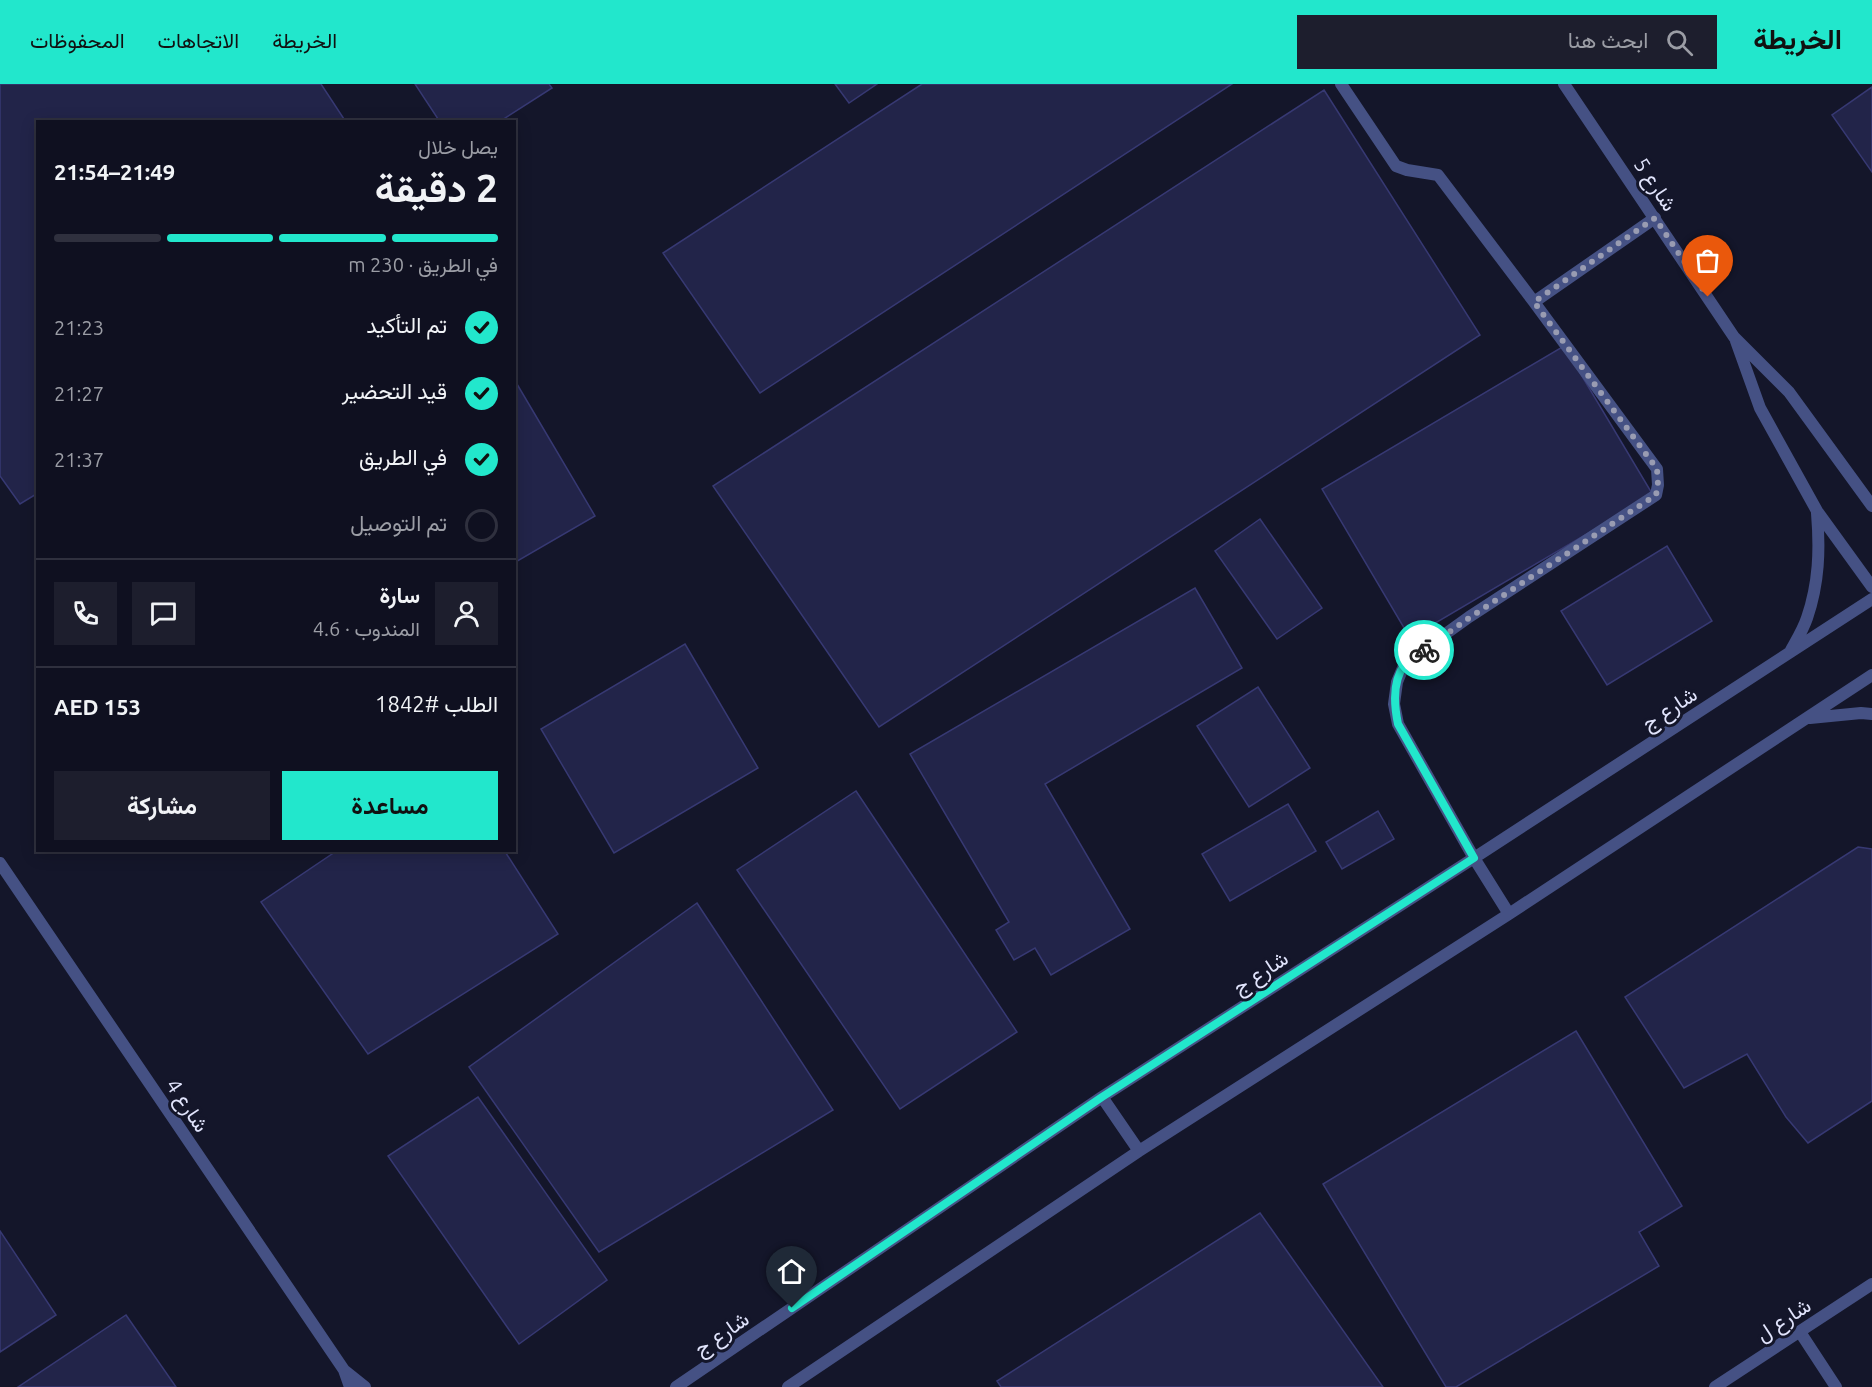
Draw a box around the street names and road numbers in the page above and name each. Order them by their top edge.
street label: شارع 5 [1627,153,1682,217]
street label: شارع ج [1637,681,1703,737]
street label: شارع ج [1228,945,1294,1001]
street label: شارع 4 [159,1074,214,1138]
street label: شارع ل [1751,1292,1817,1348]
street label: شارع ج [689,1306,755,1363]

